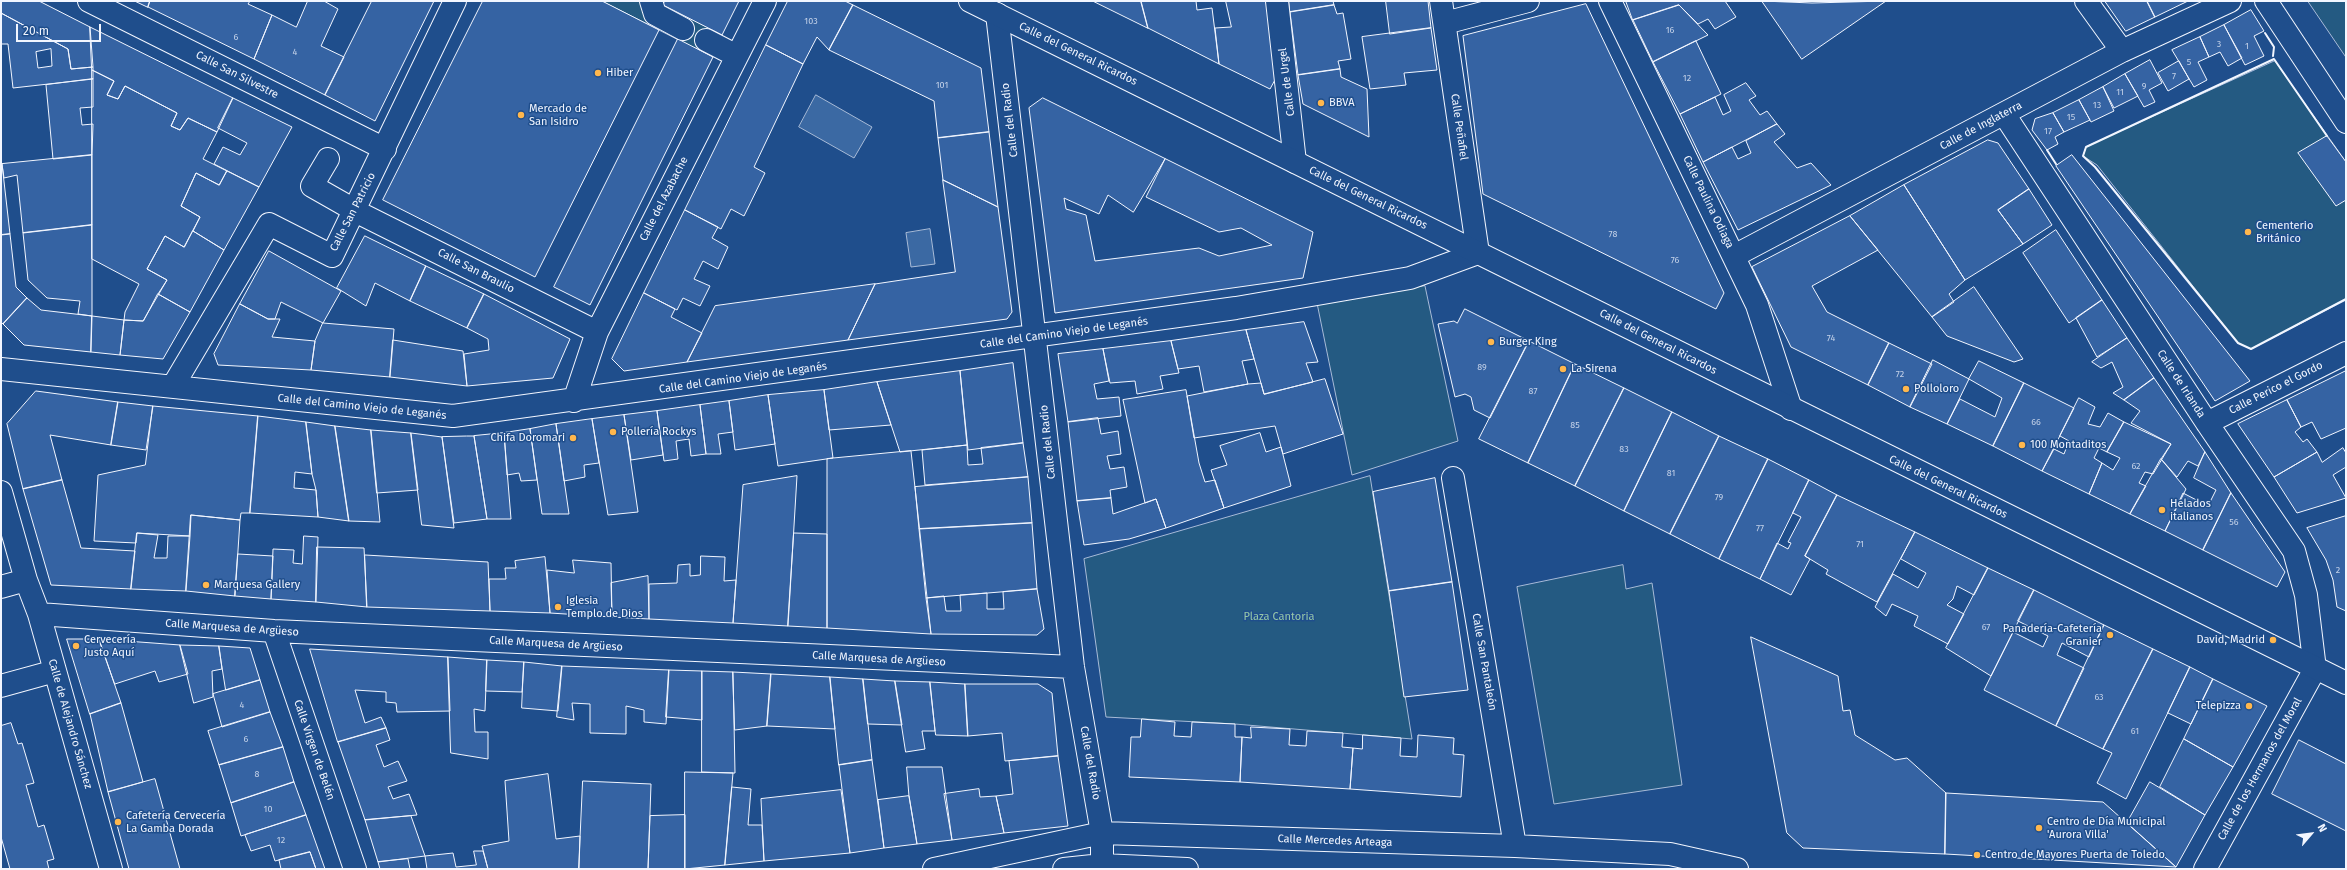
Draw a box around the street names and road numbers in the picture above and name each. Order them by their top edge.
street label: Calle del General Ricardos [1017,20,1139,88]
street label: Calle de Urgel [1276,47,1298,117]
street label: Calle San Silvestre [193,48,281,102]
street label: Calle del Radio [999,82,1021,158]
street label: Calle Peñafiel [1448,93,1470,161]
street label: Calle de Inglaterra [1938,99,2024,153]
street label: Calle Paulina Odiaga [1680,153,1736,251]
street label: Calle del Azabache [637,155,691,243]
street label: Calle del General Ricardos [1307,164,1429,232]
street label: Calle San Patricio [327,170,379,254]
street label: Calle San Braulio [435,246,517,296]
street label: Calle del General Ricardos [1597,307,1719,377]
street label: Calle del Camino Viejo de Leganés [979,315,1149,351]
street label: Calle de Irlanda [2154,348,2208,420]
street label: Calle Perico el Gordo [2227,359,2325,417]
street label: Calle del Camino Viejo de Leganés [658,360,828,396]
street label: Calle del Camino Viejo de Leganés [277,392,447,422]
street label: Calle del Radio [1038,404,1058,480]
street label: Calle del General Ricardos [1887,453,2009,521]
street label: Calle San Pantaleón [1469,612,1499,712]
street label: Calle Marquesa de Argüeso [165,617,299,639]
street label: Calle Marquesa de Argüeso [489,634,623,654]
street label: Calle Marquesa de Argüeso [812,649,946,669]
street label: Calle de Alejandro Sánchez [45,658,95,790]
street label: Calle de los Hermanos del Moral [2215,695,2305,843]
street label: Calle Virgen de Belén [291,698,337,802]
street label: Calle del Radio [1077,725,1103,801]
street label: Calle Mercedes Arteaga [1277,832,1393,850]

